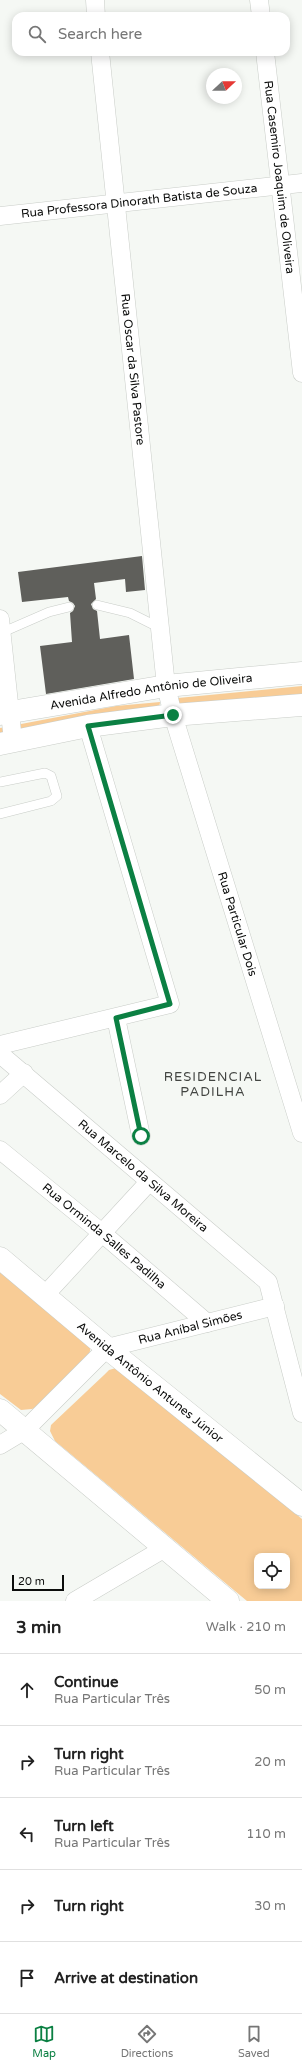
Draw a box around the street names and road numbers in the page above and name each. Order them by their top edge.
street label: Rua Casemiro Joaquim de Oliveira [261,80,298,275]
street label: Rua Professora Dinorath Batista de Souza [20,181,258,221]
street label: Rua Oscar da Silva Pastore [118,293,148,446]
street label: Avenida Alfredo Antônio de Oliveira [49,671,253,712]
street label: Rua Particular Dois [215,870,260,978]
street label: Rua Marcelo da Silva Moreira [75,1117,211,1235]
street label: Rua Orminda Salles Padilha [39,1180,169,1292]
street label: Rua Aníbal Simões [137,1307,244,1347]
street label: Avenida Antônio Antunes Júnior [74,1319,226,1446]

